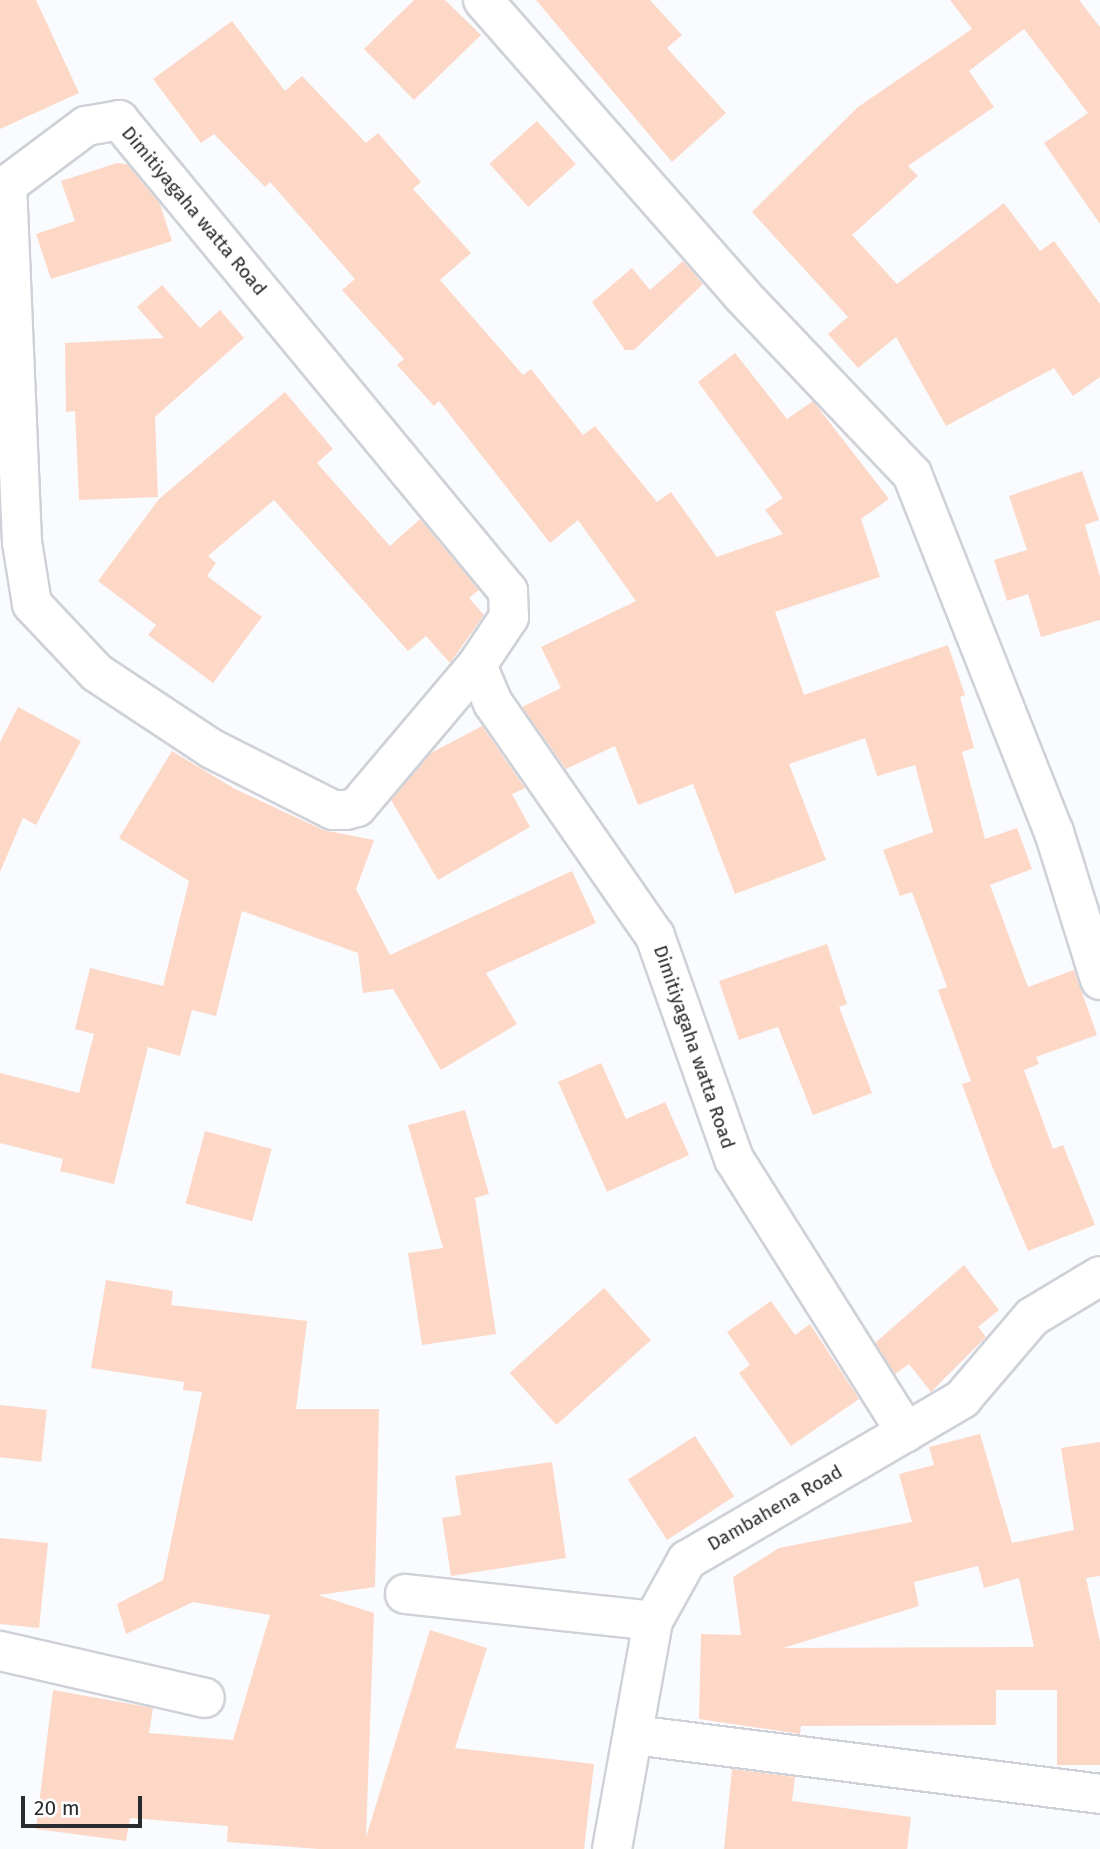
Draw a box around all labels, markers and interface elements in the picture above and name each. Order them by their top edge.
street label: Dimitiyagaha watta Road [117,122,271,300]
street label: Dimitiyagaha watta Road [648,942,740,1152]
street label: Dambahena Road [704,1460,846,1556]
scale bar [24,1783,145,1827]
text: 20 m [34,1795,80,1821]

